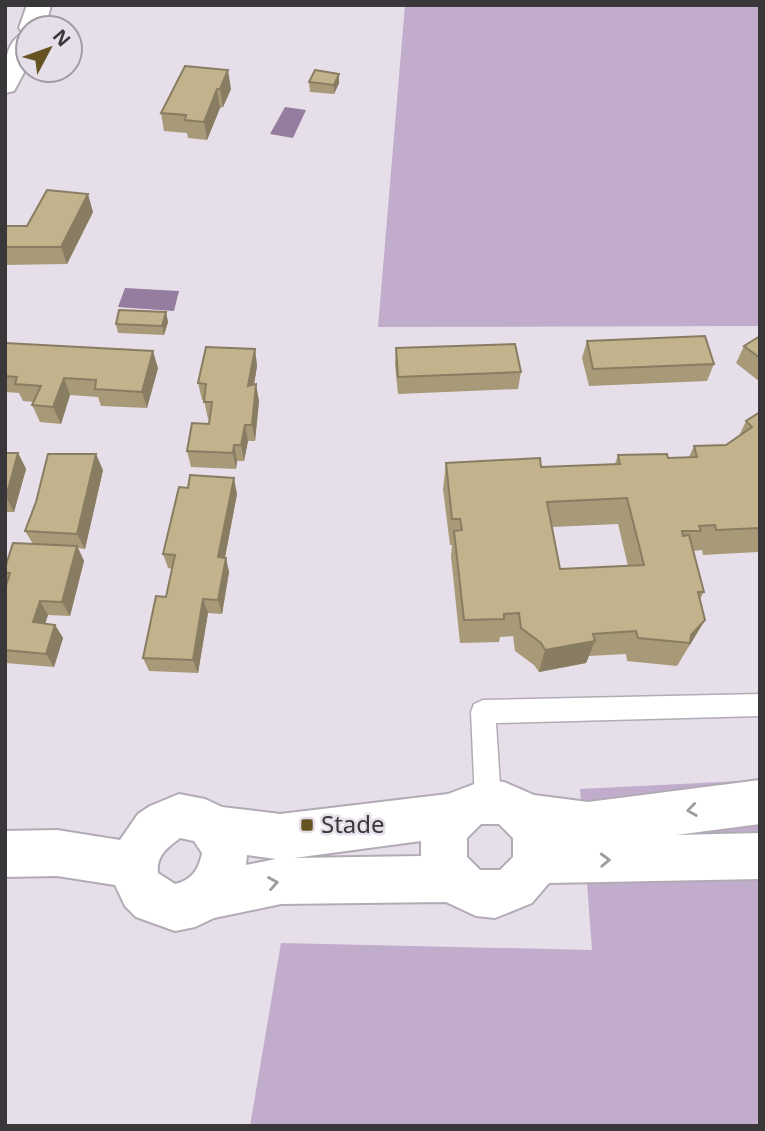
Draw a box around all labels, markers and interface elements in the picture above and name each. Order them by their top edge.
north arrow [14,14,84,84]
text: N [47,23,77,52]
one-way arrow [686,802,698,817]
place label: Stade [321,807,385,840]
marker: Stade [299,817,315,833]
one-way arrow [599,853,610,868]
one-way arrow [267,876,279,891]

